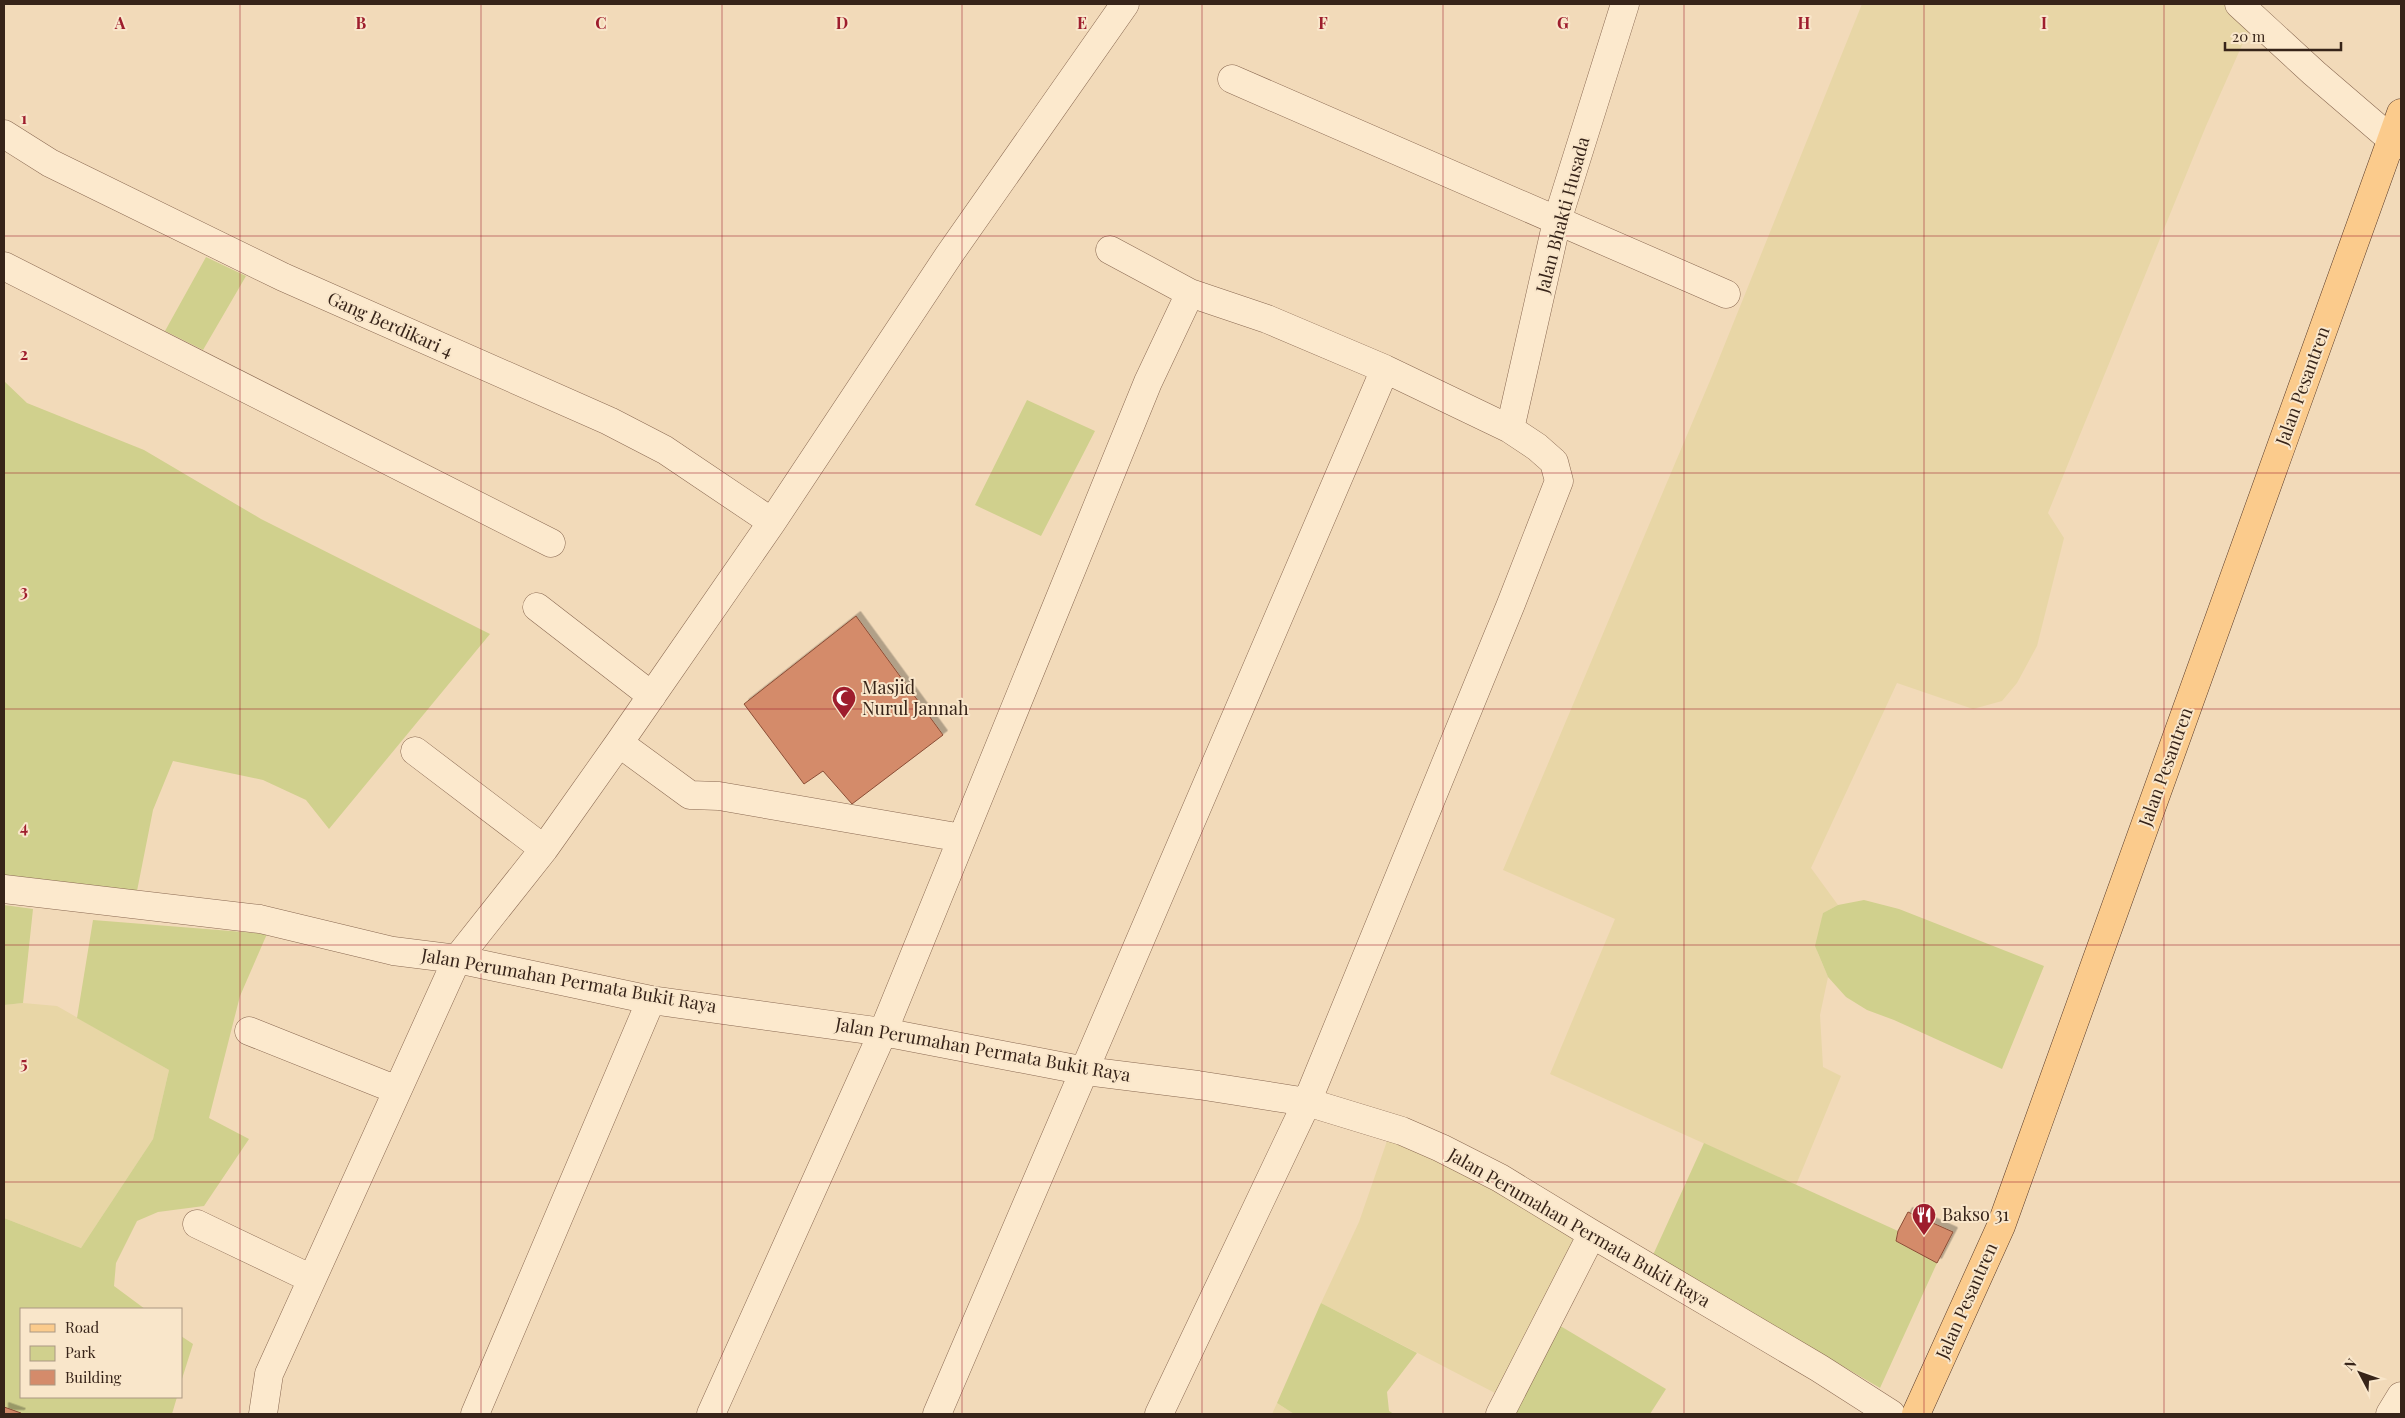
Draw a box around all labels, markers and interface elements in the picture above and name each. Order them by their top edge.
text: A [114,12,126,33]
text: B [356,12,367,33]
text: C [595,12,607,33]
text: D [836,12,848,33]
text: E [1077,12,1087,33]
text: F [1318,12,1328,33]
text: G [1557,12,1569,33]
text: H [1798,12,1811,33]
text: I [2041,12,2047,33]
scale bar [2225,20,2341,52]
text: 20 m [2232,26,2266,46]
text: 1 [21,107,27,128]
street label: Jalan Bhakti Husada [1529,134,1594,296]
street label: Gang Berdikari 4 [324,286,457,362]
street label: Jalan Pesantren [2269,323,2335,449]
text: 2 [20,343,28,364]
text: 3 [20,580,28,601]
place label: Masjid Nurul Jannah [862,675,969,720]
mosque icon: Masjid Nurul Jannah [831,685,857,719]
street label: Jalan Pesantren [2132,704,2198,830]
text: 4 [20,816,28,837]
street label: Jalan Perumahan Permata Bukit Raya [419,942,719,1018]
street label: Jalan Perumahan Permata Bukit Raya [833,1011,1133,1087]
text: 5 [20,1052,28,1073]
street label: Jalan Perumahan Permata Bukit Raya [1443,1141,1715,1312]
restaurant icon: Bakso 31 [1911,1202,1937,1236]
place label: Bakso 31 [1942,1202,2010,1226]
street label: Jalan Pesantren [1929,1238,2003,1363]
legend [20,1308,182,1398]
text: Road [65,1317,99,1337]
text: Park [65,1342,97,1362]
north arrow [2335,1348,2385,1398]
text: N [2339,1354,2360,1374]
text: Building [65,1367,122,1387]

